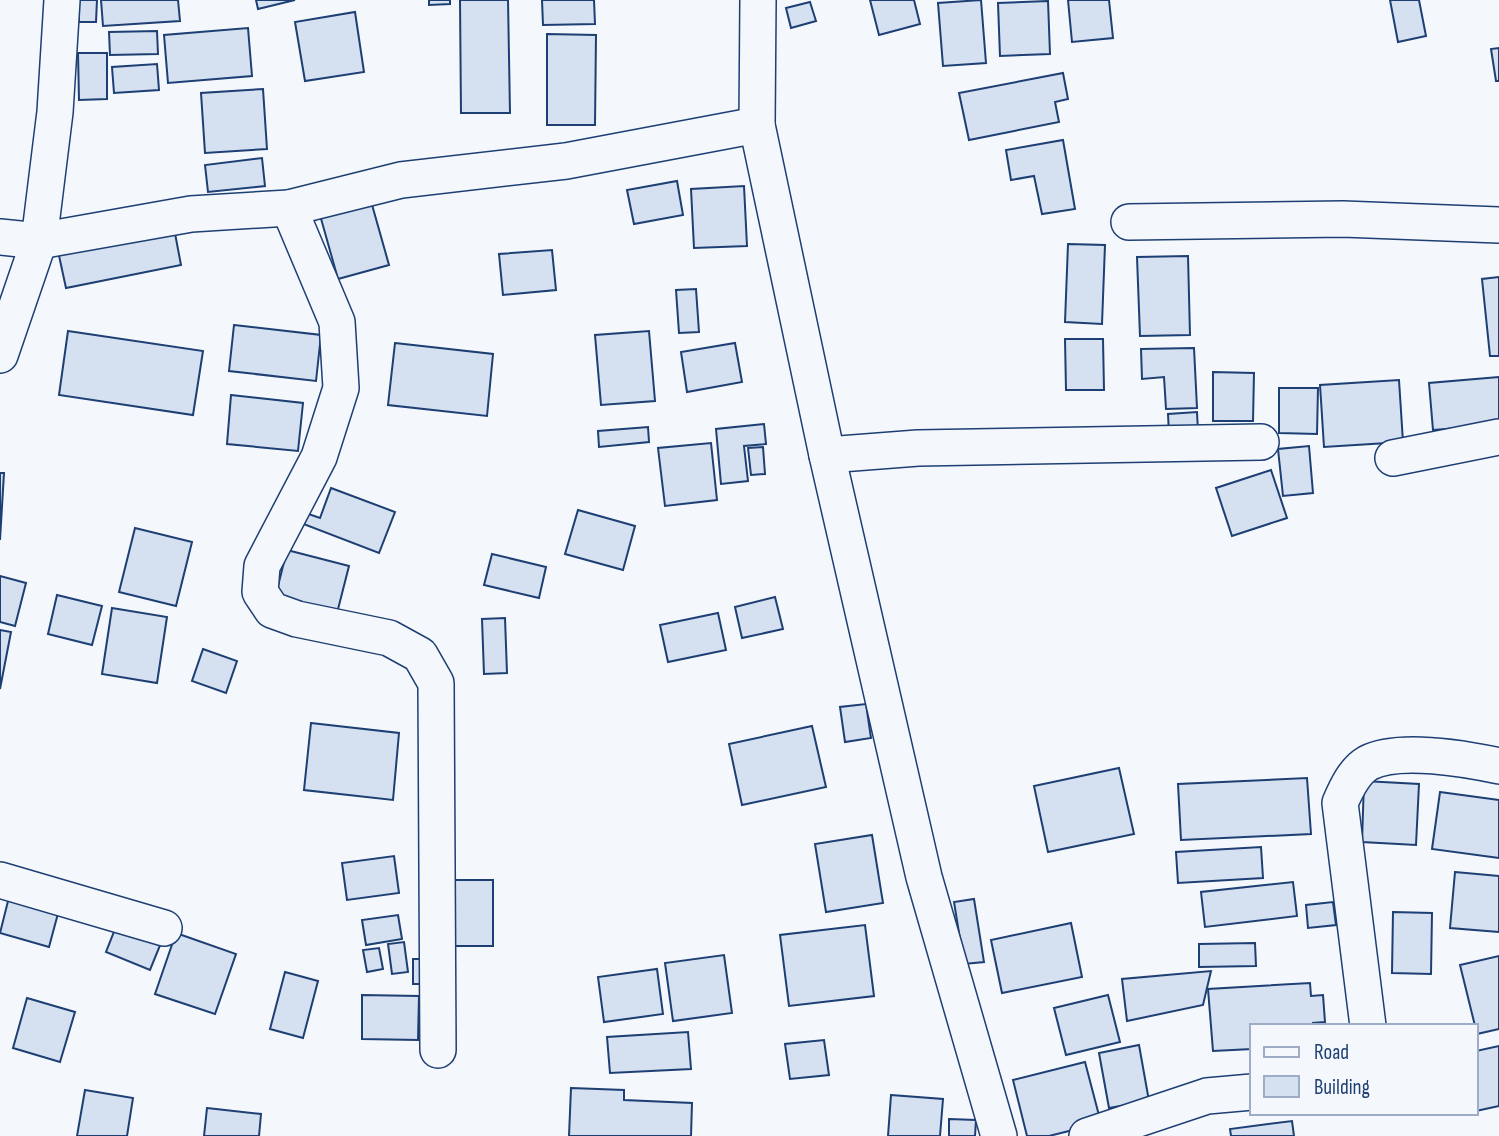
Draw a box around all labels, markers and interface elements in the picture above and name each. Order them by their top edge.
legend [1250,1024,1478,1115]
text: Road [1314,1040,1349,1065]
text: Building [1314,1075,1370,1100]

